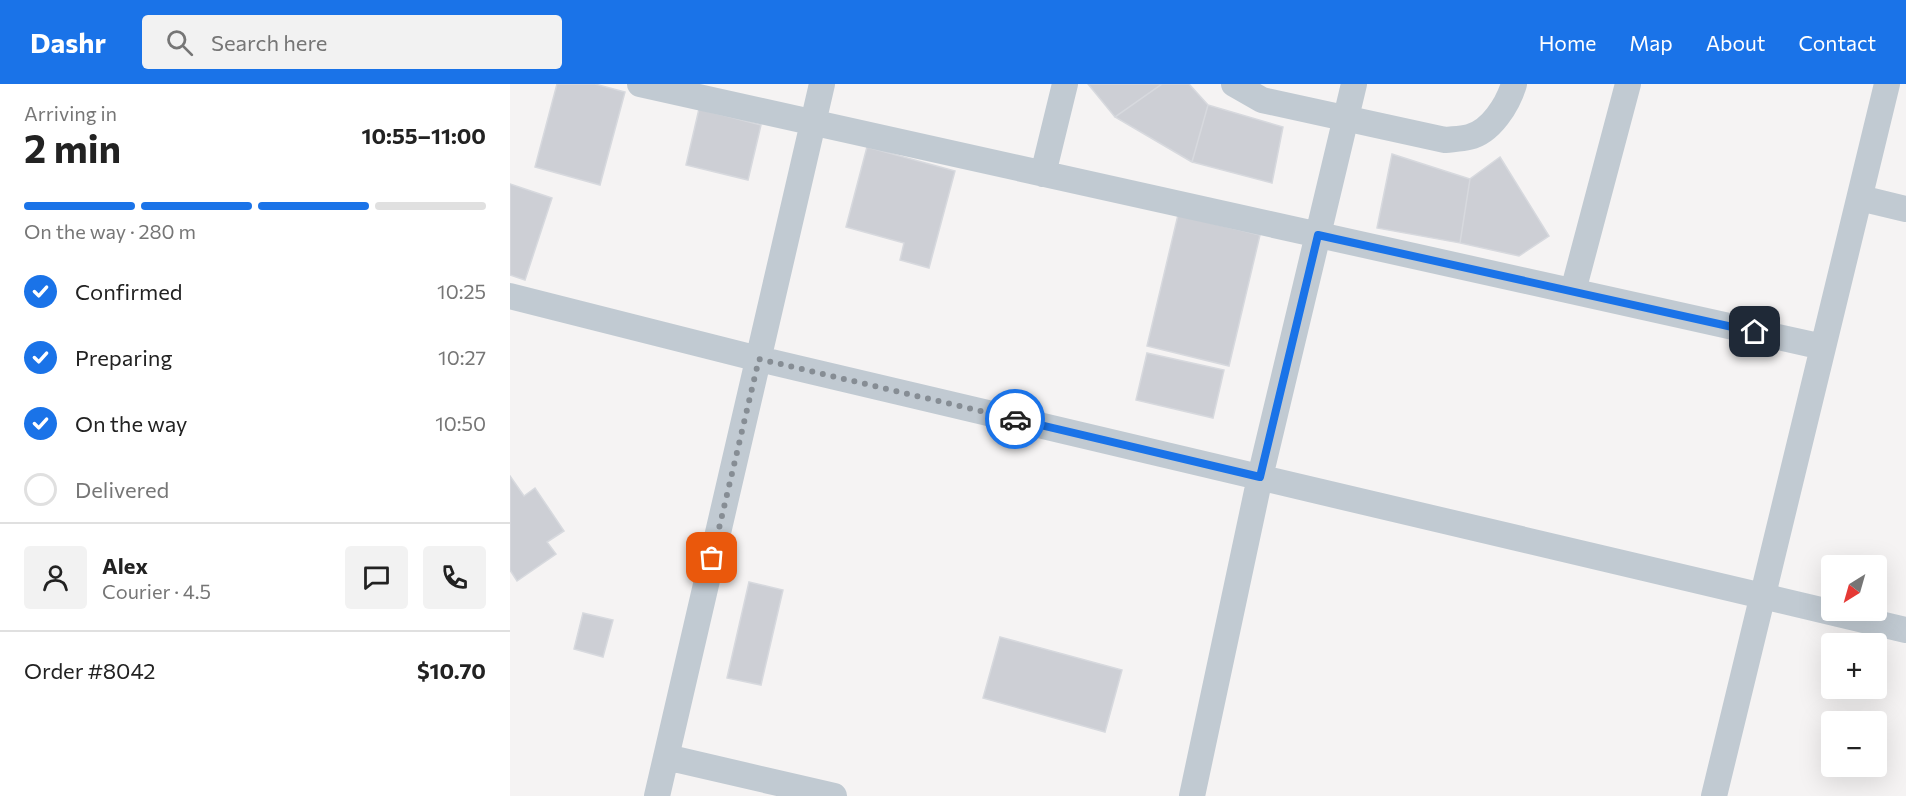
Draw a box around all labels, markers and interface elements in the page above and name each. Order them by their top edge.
search box [142,15,562,69]
text: Dashr [30,25,106,59]
icon: search [163,26,196,59]
text: Search here [211,29,327,56]
text: Home [1539,30,1596,55]
text: Map [1629,30,1673,55]
text: About [1706,30,1765,55]
text: Contact [1798,30,1876,55]
text: Arriving in [24,101,117,125]
text: 10:55–11:00 [361,122,486,149]
text: 2 min [24,123,121,171]
text: On the way · 280 m [24,219,196,243]
icon: check [24,275,57,308]
text: Confirmed [75,278,182,305]
text: 10:25 [437,279,486,303]
pin [1729,306,1780,357]
icon: home [1738,315,1771,348]
icon: check [24,341,57,374]
text: Preparing [75,344,172,371]
text: 10:27 [438,345,486,369]
courier [985,389,1045,449]
icon: car [999,403,1032,436]
icon: check [24,407,57,440]
text: On the way [75,410,187,437]
text: 10:50 [435,411,486,435]
text: Delivered [75,476,169,503]
pin [686,532,737,583]
icon: bag [695,541,728,574]
button: person [24,546,87,609]
button: chat [345,546,408,609]
button: phone [423,546,486,609]
text: Alex [102,552,148,579]
north arrow [1821,555,1887,621]
map controls [1821,555,1887,777]
text: Courier · 4.5 [102,579,211,603]
button: + [1821,633,1887,699]
text: Order #8042 [24,657,156,684]
text: $10.70 [417,657,486,684]
button: − [1821,711,1887,777]

